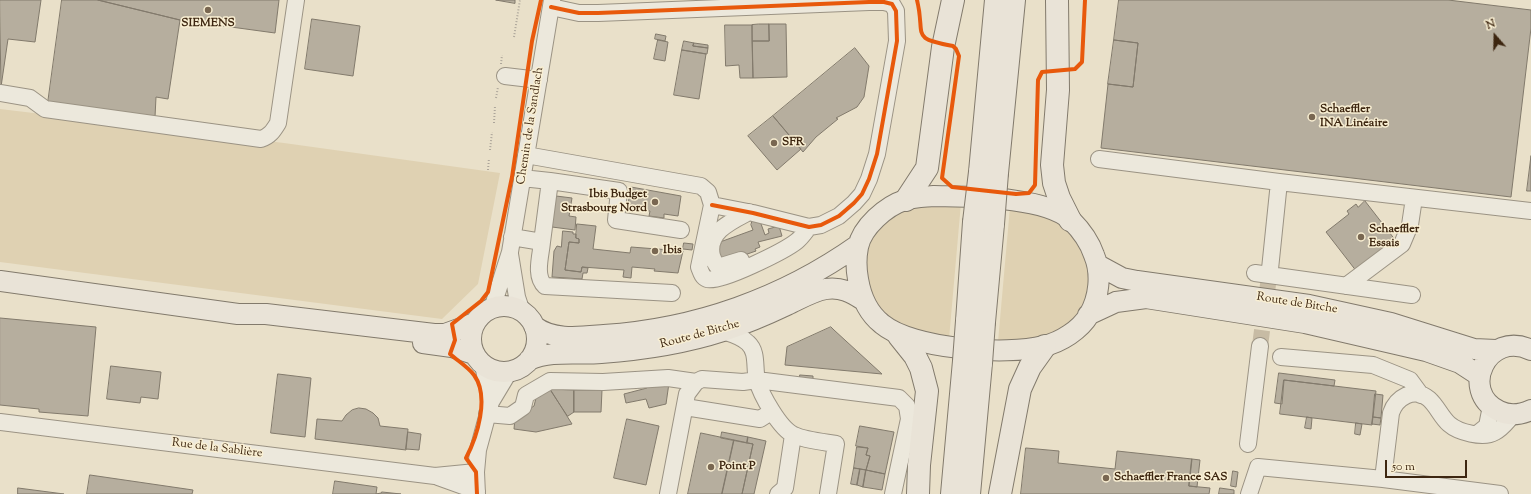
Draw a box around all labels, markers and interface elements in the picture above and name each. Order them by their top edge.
marker: SIEMENS [203,5,213,15]
north arrow [1475,16,1515,56]
text: N [1484,16,1498,34]
place label: SIEMENS [181,17,235,31]
street label: Chemin de la Sandlach [515,66,547,186]
place label: Schaeffler INA Linéaire [1320,103,1388,131]
marker: Schaeffler INA Linéaire [1307,112,1317,122]
place label: SFR [782,136,804,150]
marker: SFR [769,138,779,148]
place label: Ibis Budget Strasbourg Nord [561,188,647,216]
marker: Ibis Budget Strasbourg Nord [650,197,660,207]
place label: Schaeffler Essais [1369,223,1419,251]
marker: Schaeffler Essais [1356,232,1366,242]
place label: Ibis [663,244,682,258]
marker: Ibis [650,246,660,256]
street label: Route de Bitche [1256,290,1338,318]
street label: Route de Bitche [659,317,741,353]
street label: Rue de la Sablière [171,436,263,462]
scale bar [1387,452,1469,478]
text: 50 m [1392,458,1415,476]
place label: Point P [719,460,756,474]
marker: Point P [706,462,716,472]
place label: Schaeffler France SAS [1114,471,1227,485]
marker: Schaeffler France SAS [1101,473,1111,483]

